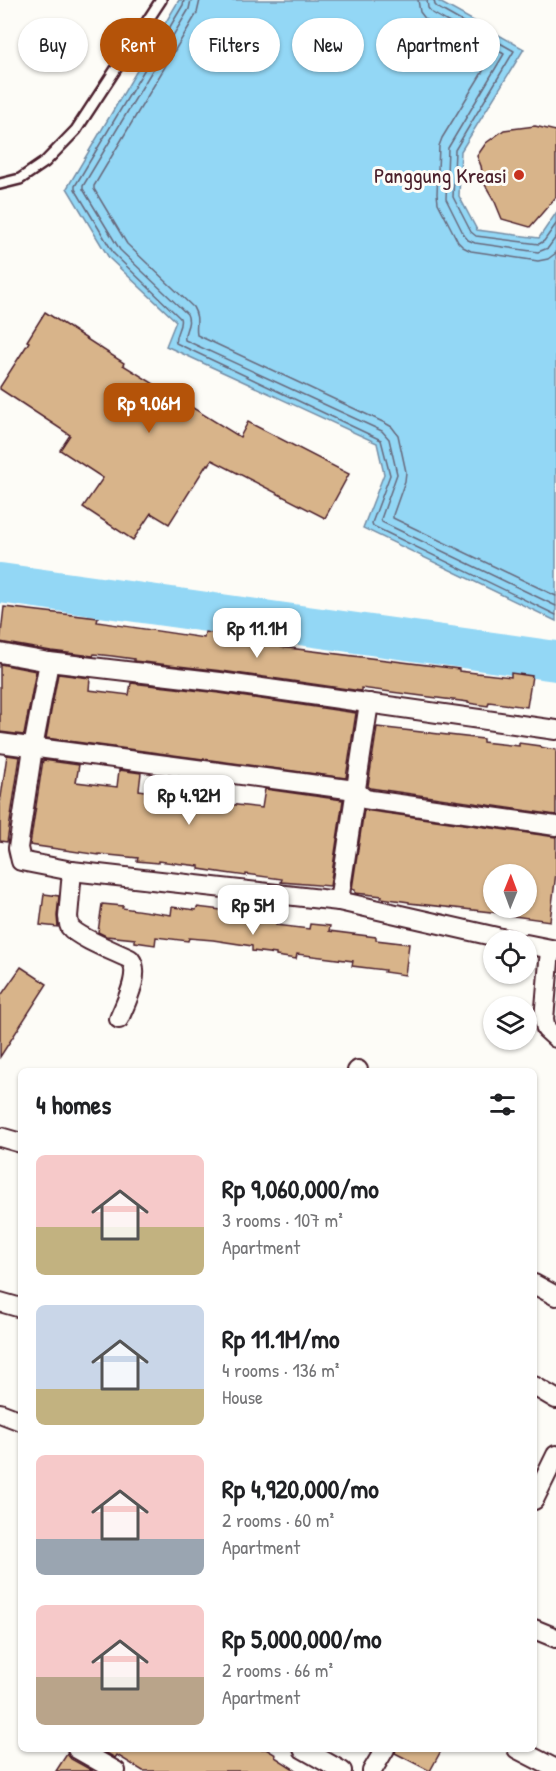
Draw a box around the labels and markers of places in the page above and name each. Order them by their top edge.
place label: Panggung Kreasi [374,160,507,190]
marker: Panggung Kreasi [512,168,526,182]
pin: Rp 9.06M [87,383,211,434]
pin: Rp 11.1M [195,608,319,659]
pin: Rp 4.92M [127,775,251,826]
pin: Rp 5M [211,885,295,936]

